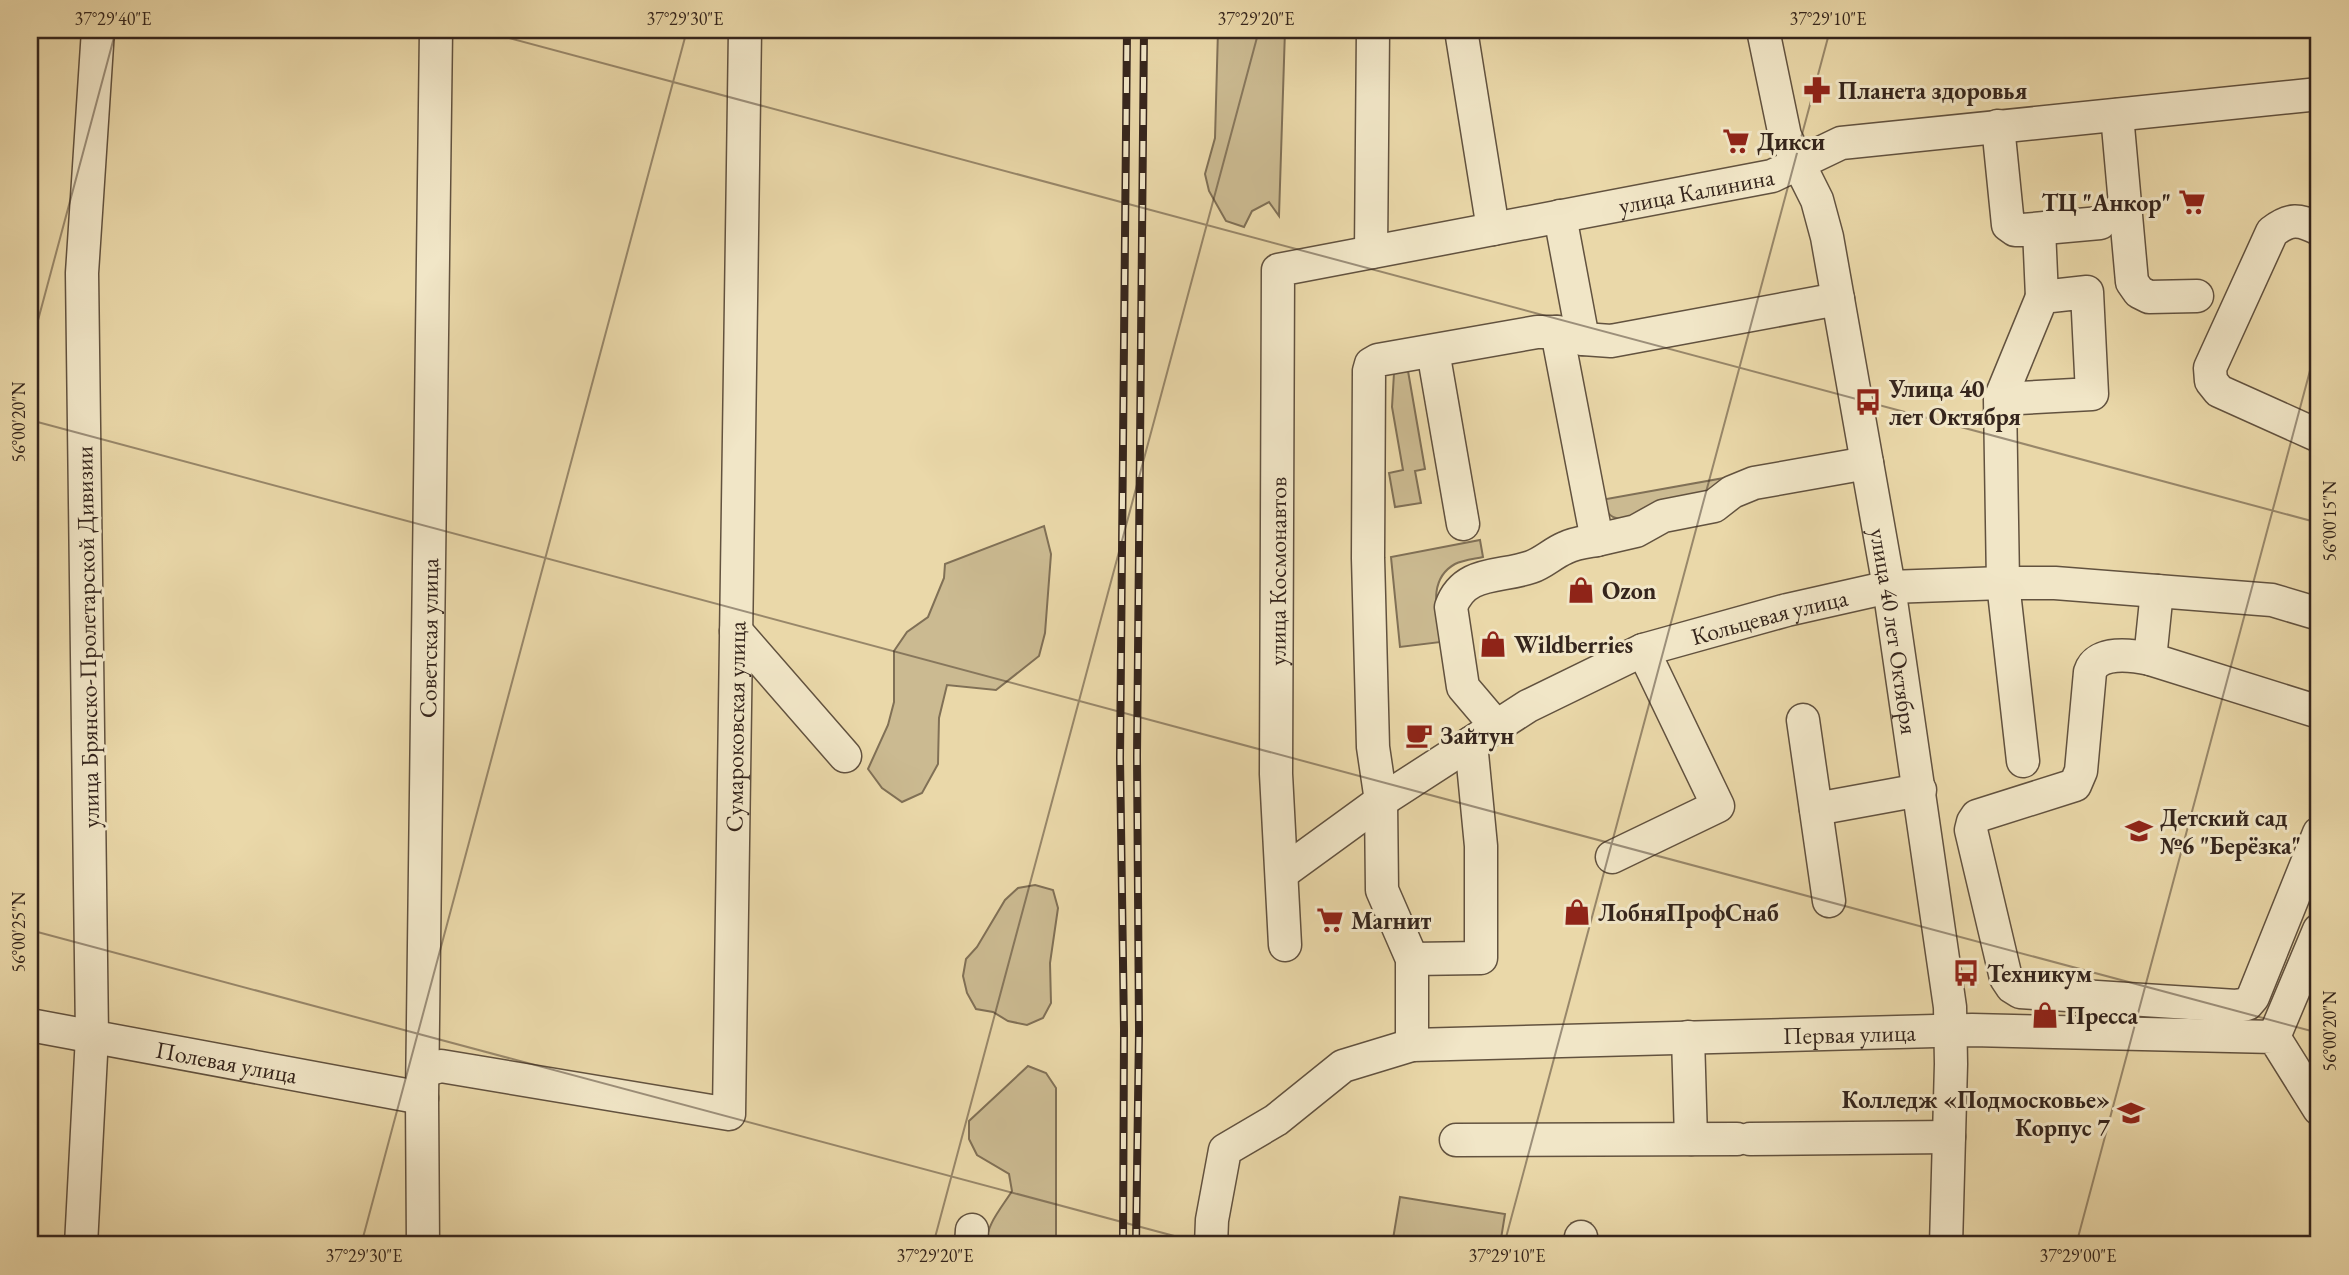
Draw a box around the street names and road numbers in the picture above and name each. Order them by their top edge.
street label: улица Калинина [1616,160,1777,220]
street label: улица Брянско-Пролетарской Дивизии [68,445,106,828]
street label: улица Космонавтов [1261,477,1293,666]
street label: улица 40 лет Октября [1863,525,1926,737]
street label: Советская улица [411,557,445,718]
street label: Кольцевая улица [1687,581,1851,651]
street label: Сумароковская улица [718,620,752,833]
street label: Первая улица [1782,1016,1917,1051]
street label: Полевая улица [153,1033,300,1090]

